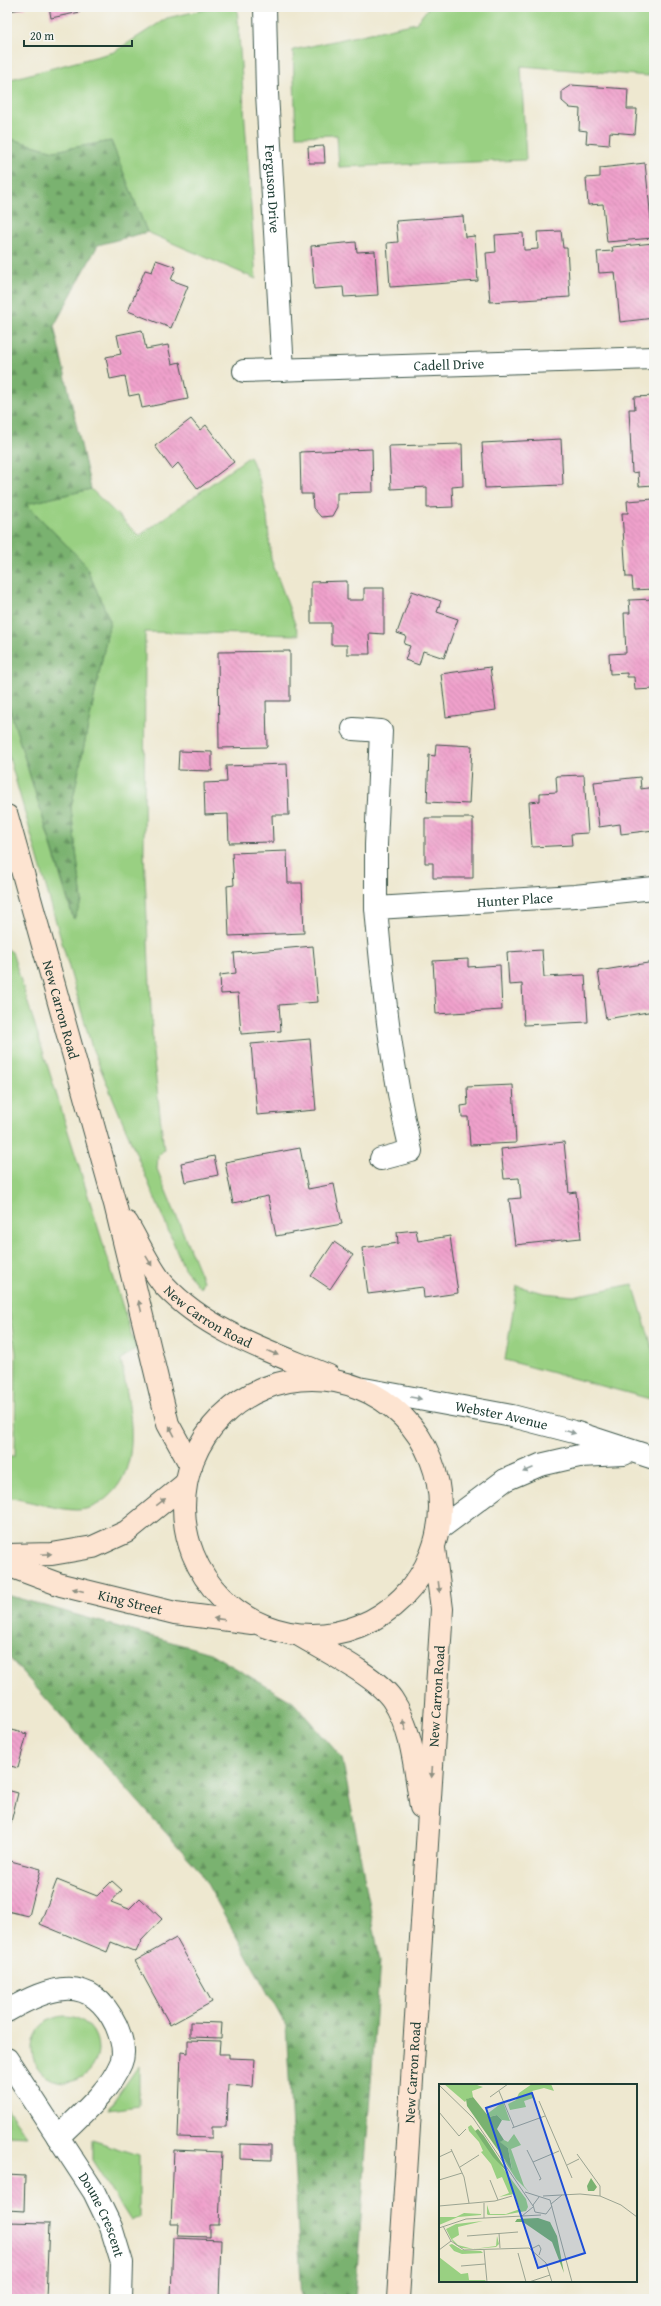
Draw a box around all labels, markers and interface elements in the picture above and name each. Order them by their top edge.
scale bar [24,22,132,48]
text: 20 m [30,27,54,44]
street label: Ferguson Drive [260,144,285,234]
street label: Cadell Drive [413,353,485,376]
street label: Hunter Place [476,887,554,912]
street label: New Carron Road [38,958,84,1062]
one-way arrow [146,1255,153,1267]
street label: New Carron Road [160,1281,256,1353]
one-way arrow [137,1299,143,1312]
one-way arrow [268,1350,280,1356]
one-way arrow [410,1396,422,1402]
street label: Webster Avenue [454,1396,550,1435]
one-way arrow [169,1426,176,1437]
one-way arrow [564,1429,577,1435]
one-way arrow [522,1468,534,1474]
one-way arrow [156,1498,167,1507]
one-way arrow [40,1551,53,1557]
one-way arrow [436,1581,442,1593]
street label: King Street [96,1584,165,1620]
one-way arrow [71,1586,84,1592]
one-way arrow [212,1615,225,1622]
street label: New Carron Road [423,1644,450,1748]
one-way arrow [401,1718,407,1730]
one-way arrow [428,1766,435,1778]
street label: New Carron Road [399,2021,426,2124]
inset map [439,2084,637,2282]
street label: Doune Crescent [74,2168,130,2260]

